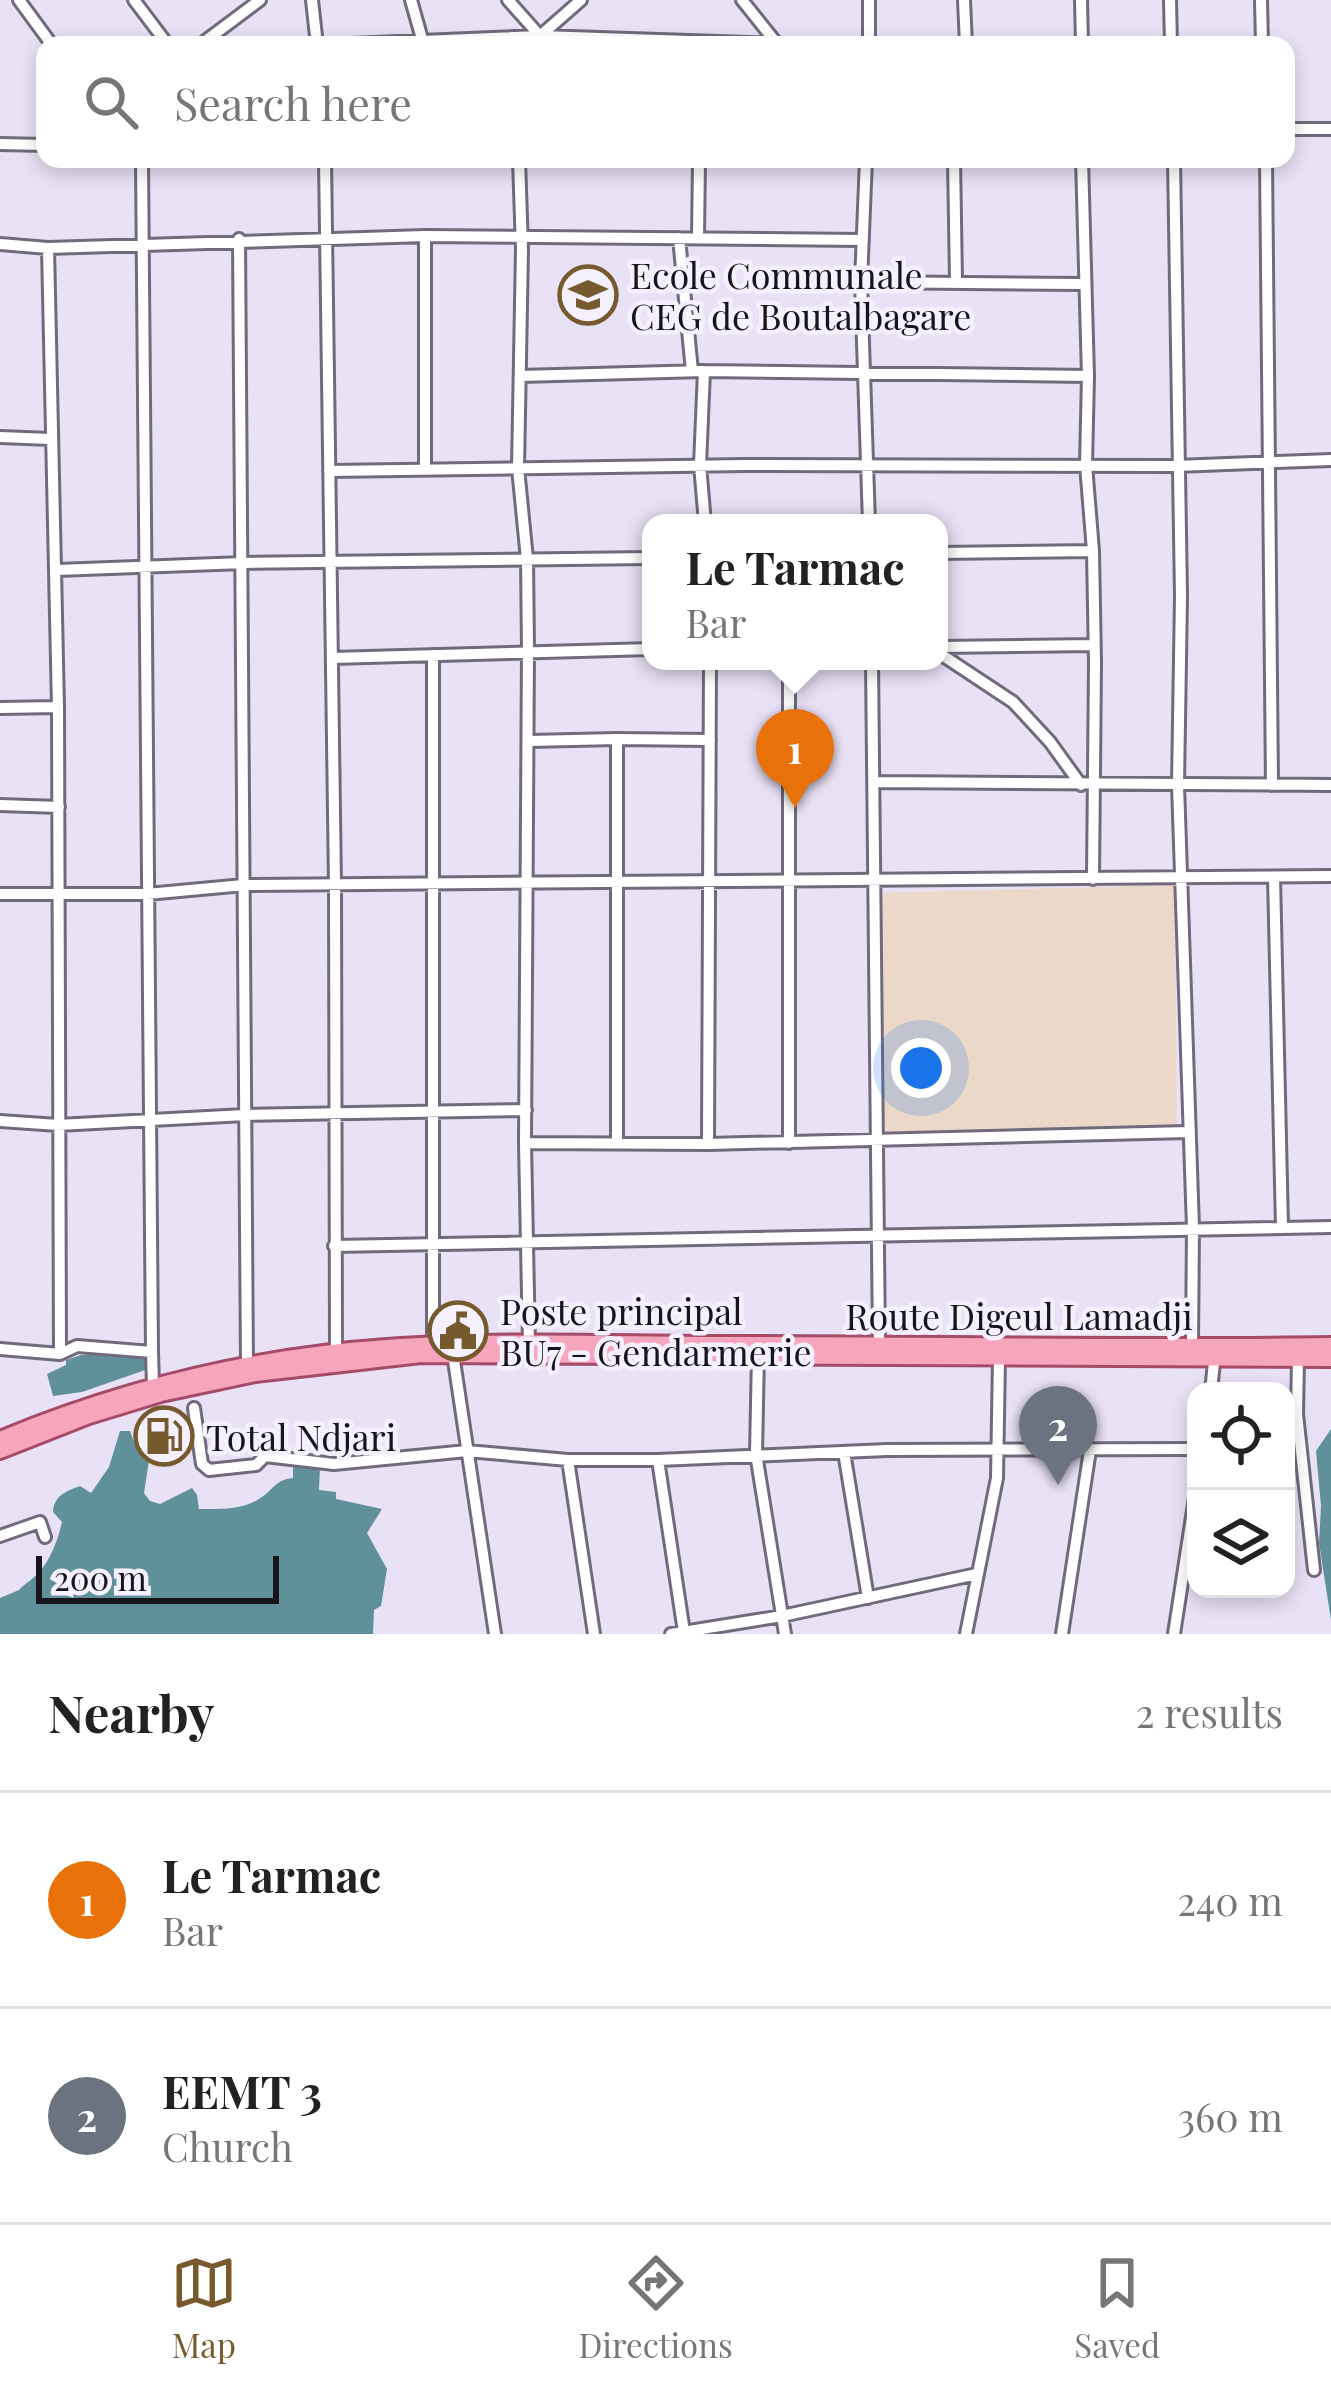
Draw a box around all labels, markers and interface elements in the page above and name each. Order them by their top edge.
search box [36,36,1295,168]
icon: search [78,69,144,135]
text: Search here [174,72,412,132]
place label: Ecole Communale CEG de Boutalbagare [630,250,971,339]
school or university icon: Ecole Communale CEG de Boutalbagare [557,264,619,326]
popup [642,514,948,670]
text: Le Tarmac [685,536,905,596]
text: Bar [685,596,746,648]
pin: 1 [756,709,834,808]
your location [891,1038,951,1098]
place label: Poste principal BU7 - Gendarmerie [500,1286,812,1375]
street label: Route Digeul Lamadji [845,1291,1193,1339]
public building icon: Poste principal BU7 - Gendarmerie [427,1300,489,1362]
map controls [1187,1382,1295,1598]
button: locate [1187,1382,1295,1490]
pin: 2 [1019,1386,1097,1485]
fuel station icon: Total Ndjari [133,1405,195,1467]
place label: Total Ndjari [206,1412,396,1460]
button: layers [1187,1490,1295,1598]
scale bar [36,1550,279,1603]
text: 200 m [54,1555,147,1599]
text: Nearby [48,1678,214,1746]
text: 2 results [1136,1686,1283,1738]
text: Le Tarmac [162,1844,381,1904]
text: 1 [80,1874,94,1926]
text: 240 m [1177,1874,1283,1926]
text: Bar [162,1904,223,1956]
text: EEMT 3 [162,2060,322,2120]
text: 2 [77,2090,97,2142]
text: 360 m [1178,2090,1283,2142]
text: Church [162,2120,293,2172]
tab: Map [171,2250,237,2366]
tab: Directions [578,2250,733,2366]
tab: Saved [1074,2250,1160,2366]

